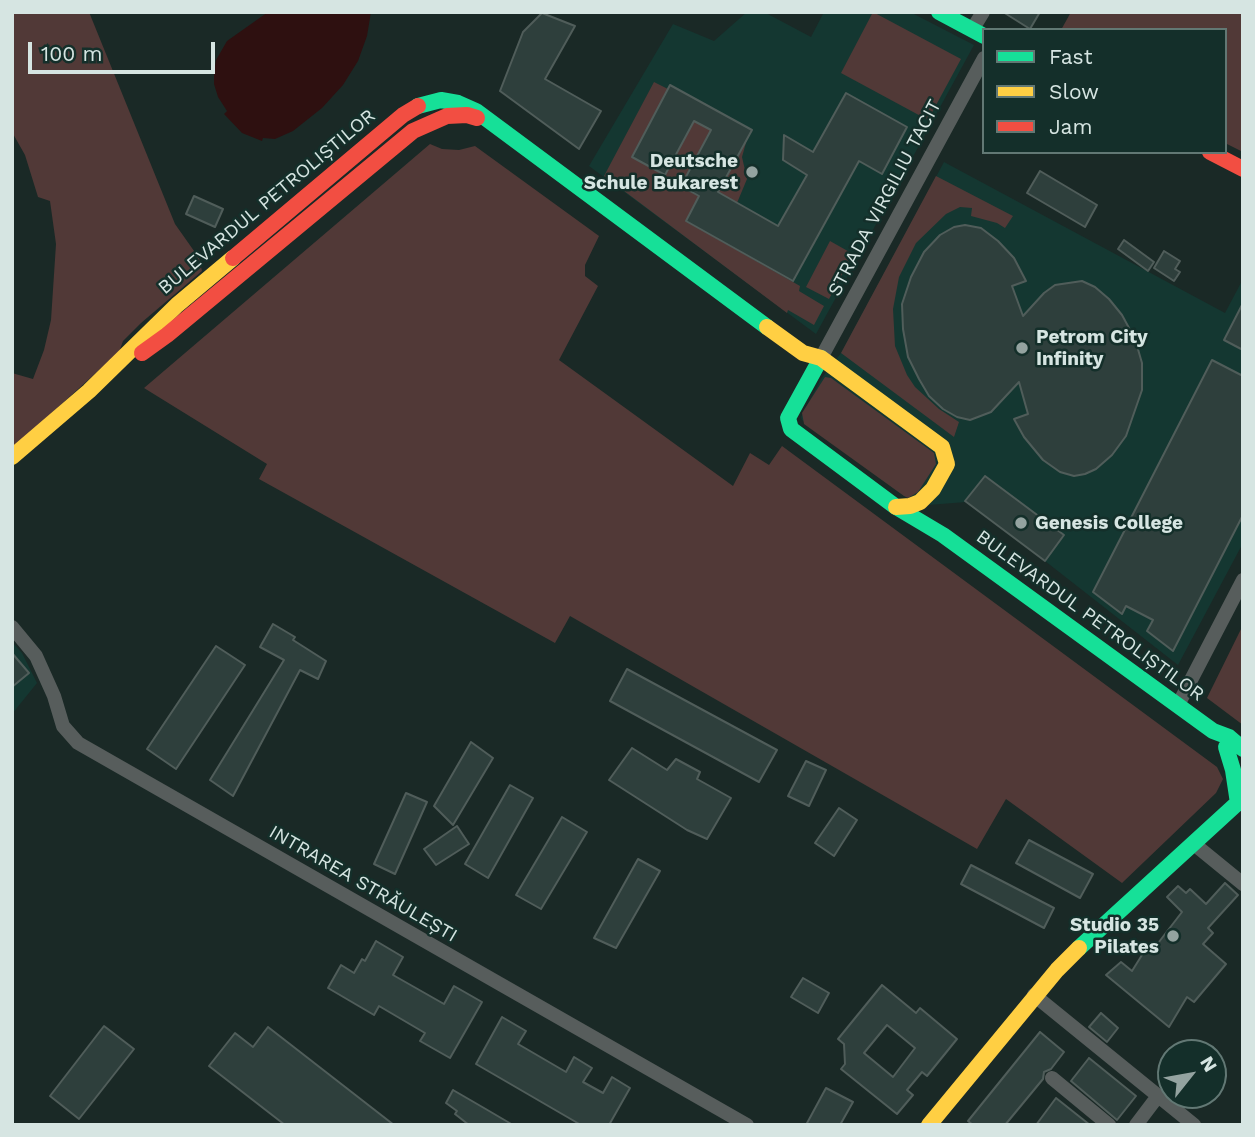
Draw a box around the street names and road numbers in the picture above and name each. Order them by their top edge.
street label: STRADA VIRGILIU TACIT [823,96,947,300]
street label: BULEVARDUL PETROLIȘTILOR [154,105,380,299]
street label: BULEVARDUL PETROLIȘTILOR [972,526,1208,706]
street label: INTRAREA STRĂULEȘTI [265,821,461,947]

